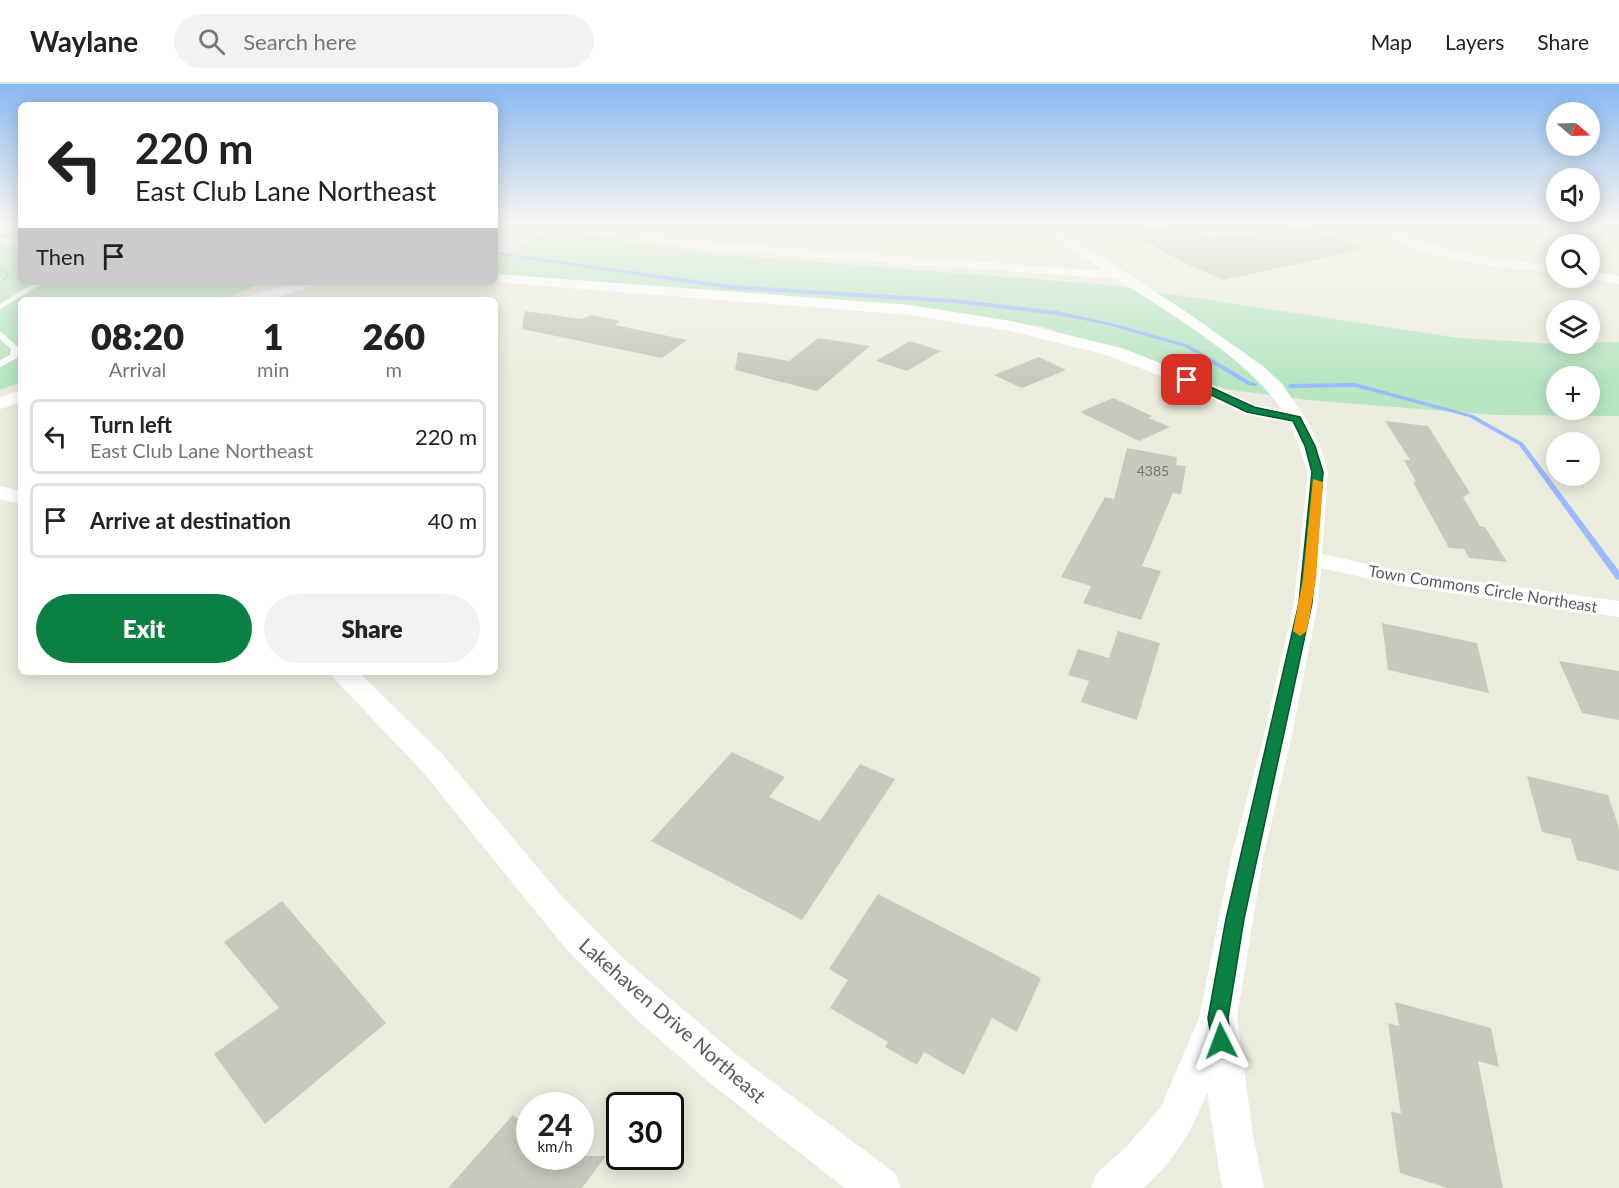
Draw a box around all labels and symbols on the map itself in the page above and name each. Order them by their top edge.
north arrow [1546,102,1600,156]
pin [1161,354,1212,405]
house number: 4385 [1137,462,1169,479]
street label: Town Commons Circle Northeast [1367,561,1599,616]
street label: Lakehaven Drive Northeast [575,932,771,1108]
position arrow [1189,1009,1253,1073]
speed limit sign: 30 [606,1092,684,1170]

